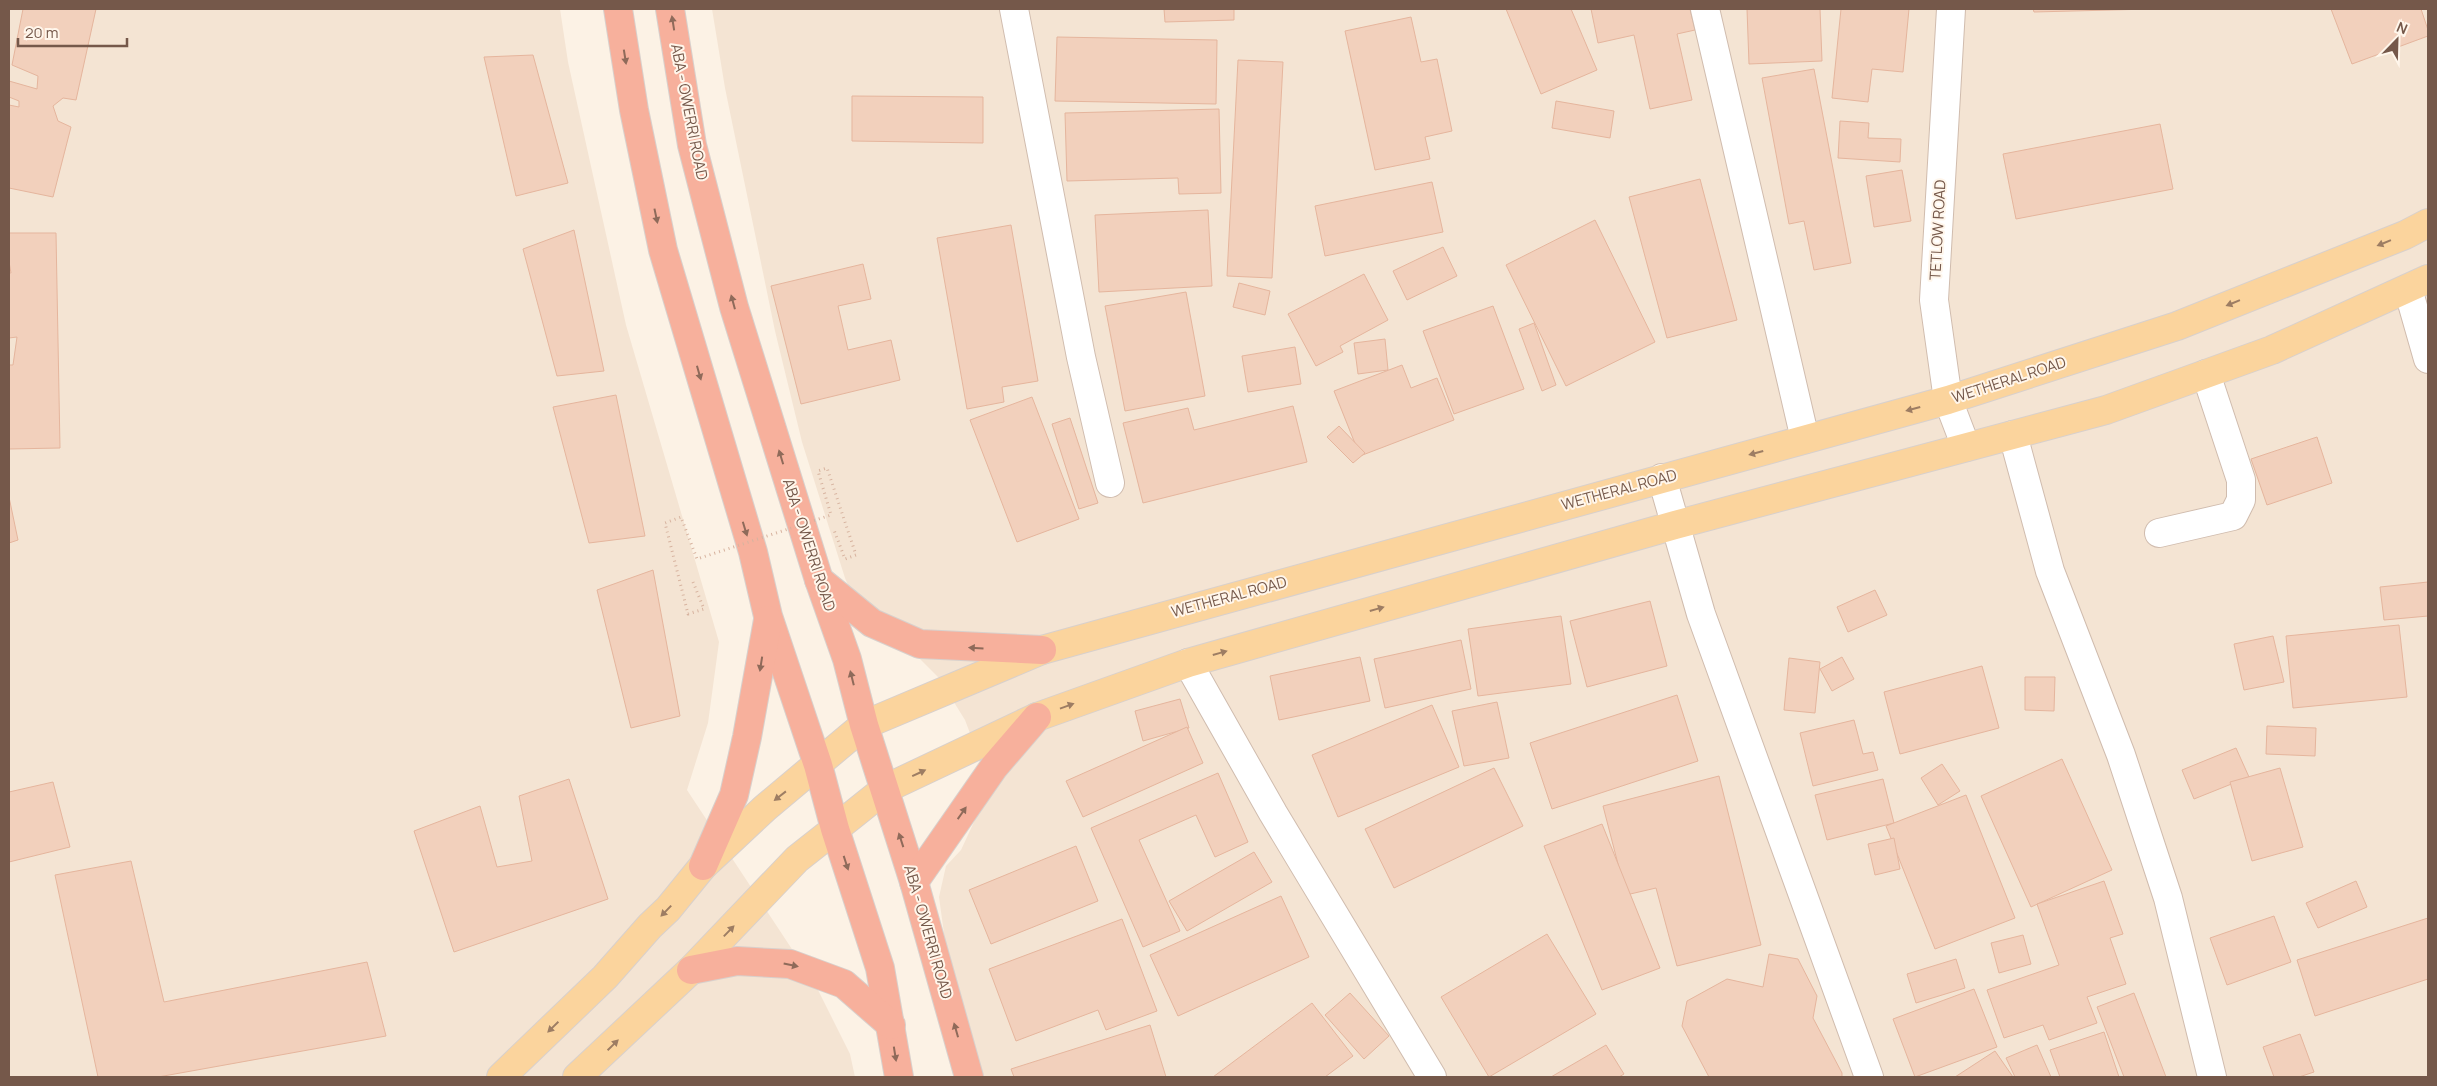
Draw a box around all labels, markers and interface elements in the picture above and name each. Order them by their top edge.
scale bar [18,15,126,47]
one-way arrow [668,15,676,31]
north arrow [2372,15,2422,65]
text: N [2394,17,2411,38]
text: 20 m [25,22,58,43]
street label: ABA - OWERRI ROAD [666,42,713,182]
one-way arrow [622,49,630,65]
street label: TETLOW ROAD [1924,179,1951,281]
one-way arrow [652,209,660,224]
one-way arrow [2377,240,2391,248]
one-way arrow [729,294,737,309]
one-way arrow [2226,300,2240,308]
street label: WETHERAL ROAD [1949,351,2069,408]
one-way arrow [695,365,703,381]
one-way arrow [1905,406,1920,414]
one-way arrow [776,449,784,464]
one-way arrow [1749,449,1764,457]
street label: WETHERAL ROAD [1559,464,1679,515]
street label: ABA - OWERRI ROAD [778,476,841,614]
one-way arrow [742,521,750,536]
street label: WETHERAL ROAD [1169,571,1289,622]
one-way arrow [1369,605,1384,613]
one-way arrow [968,644,984,652]
one-way arrow [1213,649,1228,657]
one-way arrow [756,657,764,673]
one-way arrow [848,671,856,686]
one-way arrow [1060,702,1075,710]
one-way arrow [912,769,926,777]
one-way arrow [774,790,787,801]
one-way arrow [957,806,967,819]
one-way arrow [897,833,905,848]
one-way arrow [842,856,850,871]
street label: ABA - OWERRI ROAD [899,862,958,1001]
one-way arrow [660,904,672,916]
one-way arrow [723,925,735,937]
one-way arrow [783,961,798,969]
one-way arrow [547,1021,559,1033]
one-way arrow [951,1023,959,1038]
one-way arrow [607,1039,619,1051]
one-way arrow [892,1046,900,1062]

